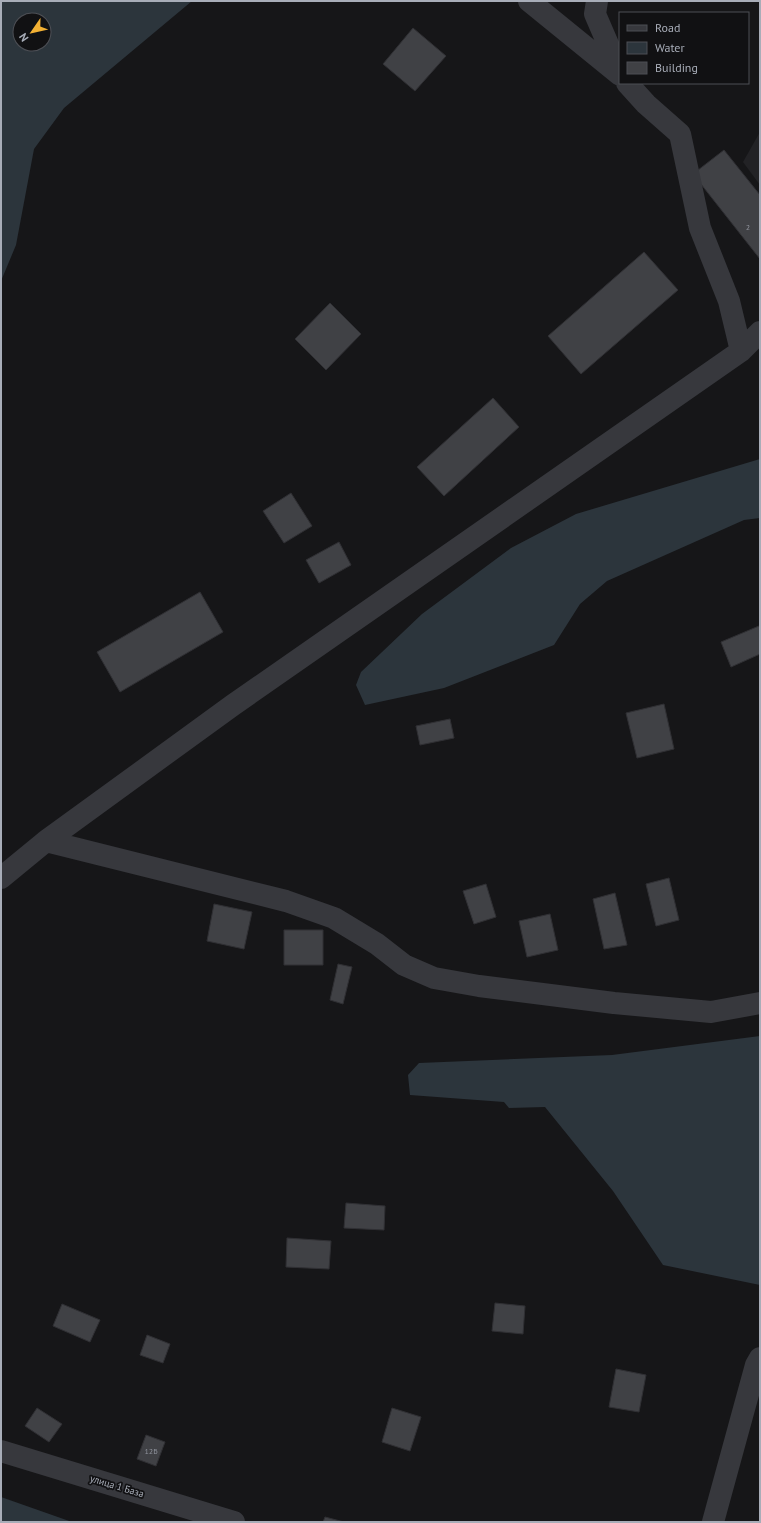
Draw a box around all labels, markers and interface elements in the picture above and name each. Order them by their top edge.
north arrow [12,12,52,52]
legend [619,12,749,84]
text: Road [655,20,680,35]
text: N [16,31,32,45]
text: Water [655,40,685,55]
text: Building [655,60,698,75]
house number: 2 [746,222,750,232]
house number: 12Б [144,1446,158,1456]
street label: улица 1 База [88,1472,146,1500]

